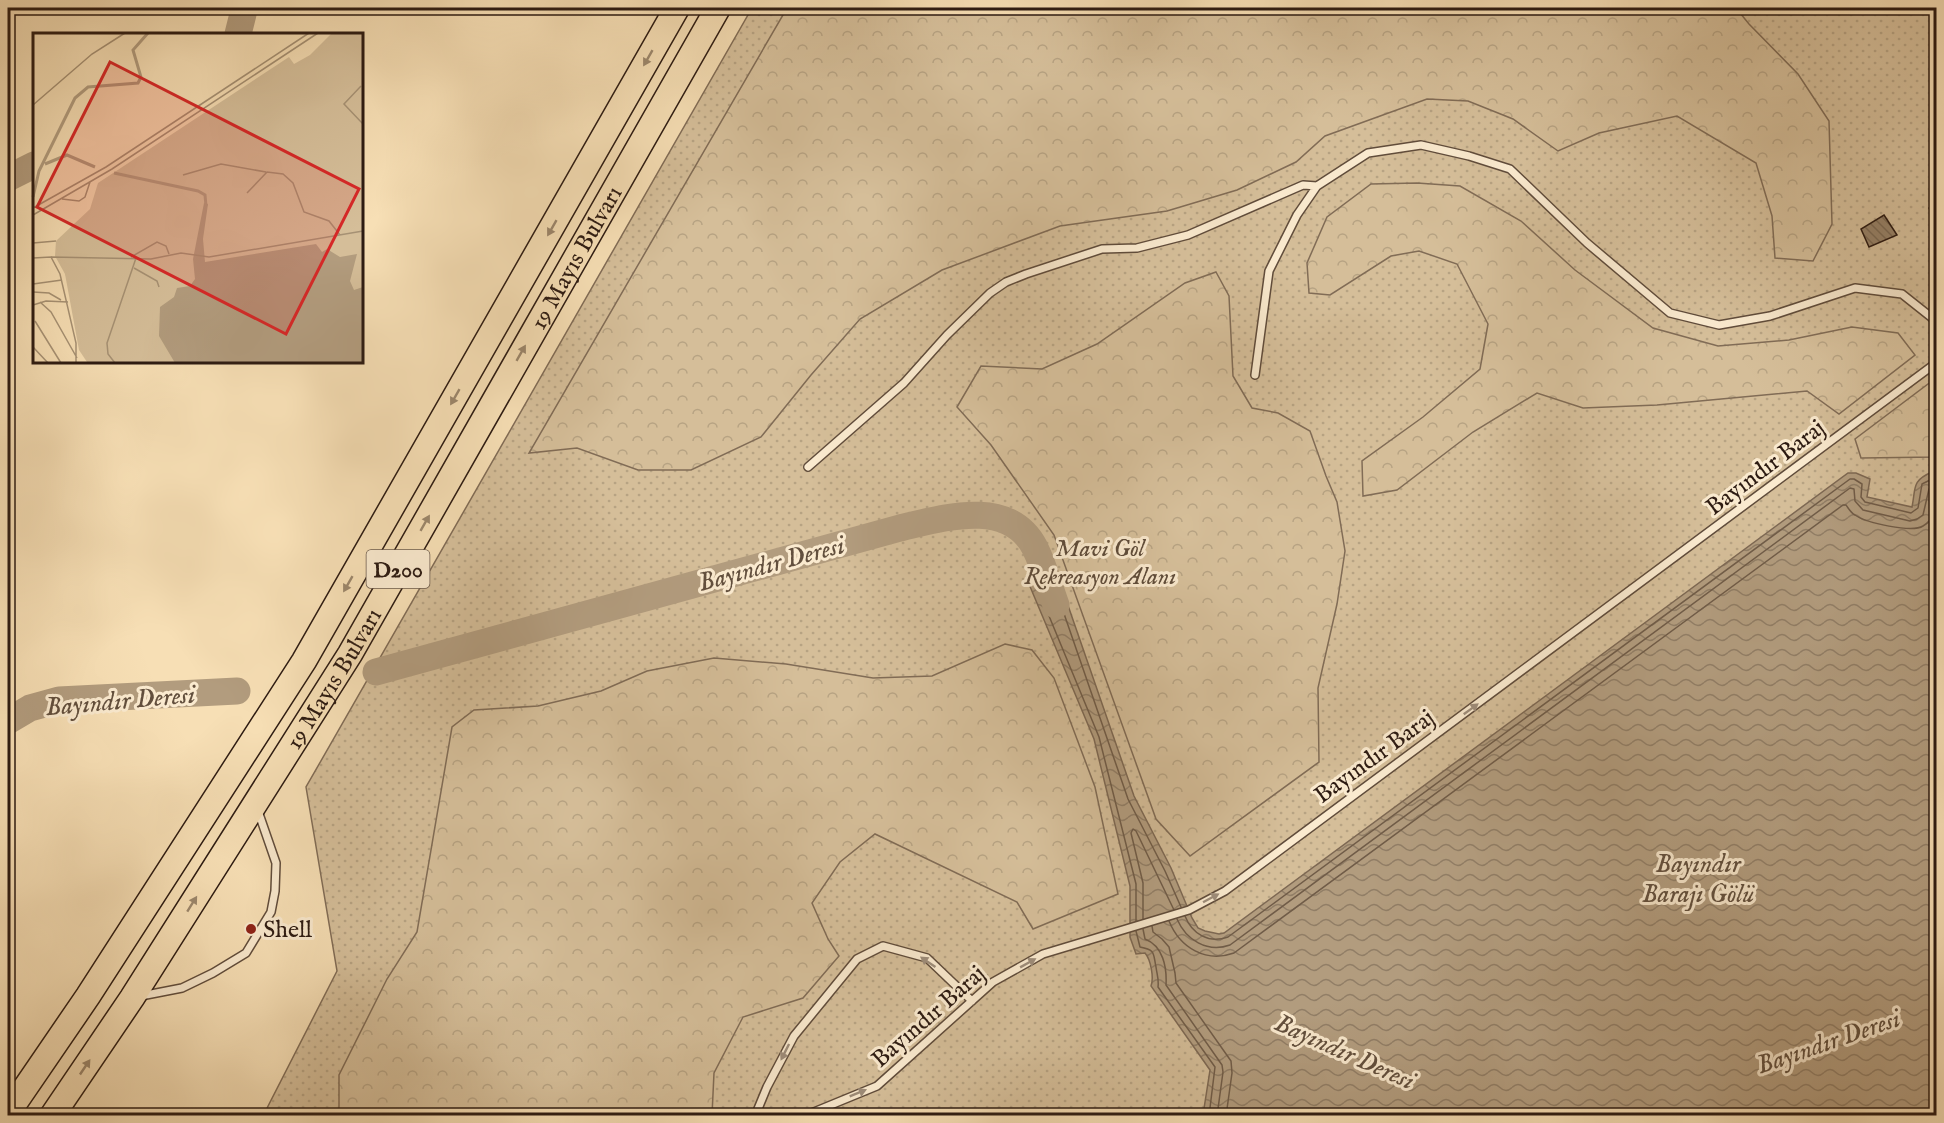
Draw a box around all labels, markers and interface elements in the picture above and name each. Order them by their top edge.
inset map [33,33,363,363]
one-way arrow [643,50,654,66]
street label: 19 Mayıs Bulvarı [524,181,630,336]
one-way arrow [547,219,557,236]
one-way arrow [516,345,527,361]
one-way arrow [450,389,460,406]
street label: Bayındır Baraj [1700,413,1832,523]
one-way arrow [420,514,430,531]
water label: Bayındır Deresi [695,529,850,600]
park label: Mavi Göl Rekreasyon Alanı [1024,534,1176,593]
road number: D200 [366,550,430,588]
one-way arrow [343,576,353,593]
street label: 19 Mayıs Bulvarı [279,603,390,756]
water label: Bayındır Deresi [44,678,198,724]
street label: Bayındır Baraj [1309,703,1441,811]
one-way arrow [1463,704,1478,716]
water label: Bayındır Barajı Gölü [1642,848,1755,911]
one-way arrow [1203,893,1220,903]
one-way arrow [186,896,197,912]
place label: Shell [263,915,313,946]
marker: Shell [244,922,258,936]
one-way arrow [921,956,937,968]
one-way arrow [1020,958,1037,968]
street label: Bayındır Baraj [865,959,993,1075]
water label: Bayındır Deresi [1752,1002,1906,1082]
water label: Bayındır Deresi [1269,1007,1421,1099]
one-way arrow [781,1043,790,1060]
one-way arrow [79,1060,91,1076]
one-way arrow [849,1088,867,1098]

